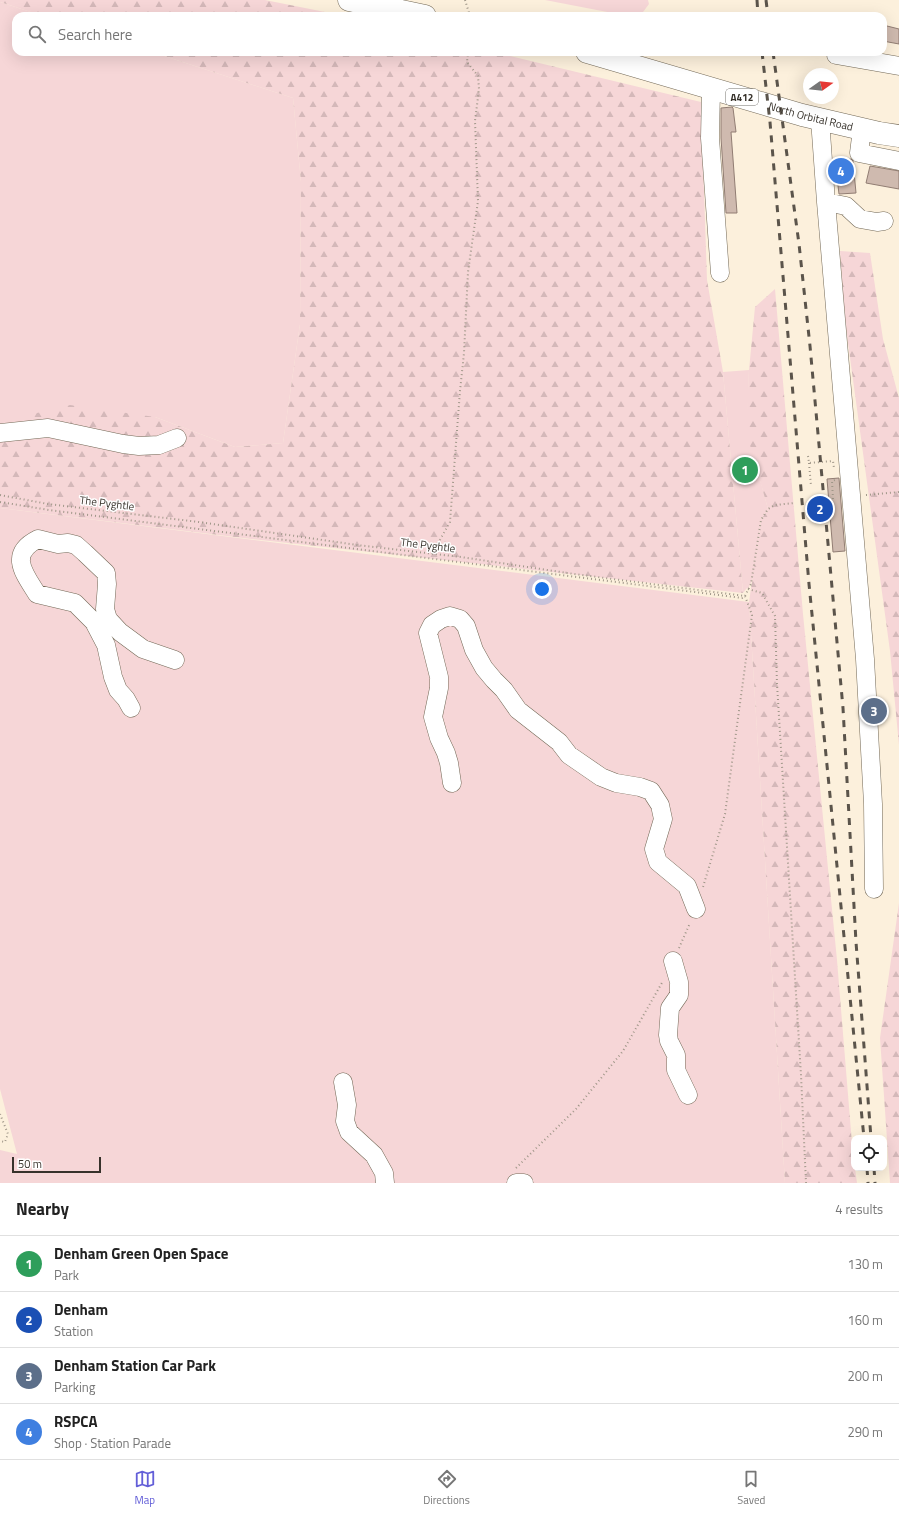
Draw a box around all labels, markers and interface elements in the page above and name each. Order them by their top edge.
search box [12,12,887,56]
icon: search [26,23,48,45]
text: Search here [58,23,132,46]
north arrow [803,68,839,104]
road number: A412 [726,89,758,105]
street label: North Orbital Road [767,98,855,135]
pin: 4 [828,156,854,186]
pin: 1 [732,455,758,485]
street label: The Pyghtle [79,492,136,514]
pin: 2 [807,494,833,524]
street label: The Pyghtle [400,534,457,556]
your location [532,579,552,599]
pin: 3 [861,696,887,726]
map controls [851,1135,887,1171]
button: locate [851,1135,887,1171]
scale bar [12,1155,101,1174]
text: 50 m [18,1156,42,1172]
text: Nearby [16,1196,69,1222]
text: 4 results [835,1199,883,1219]
text: Denham Green Open Space [54,1242,228,1265]
text: 1 [25,1254,33,1274]
text: 130 m [847,1254,883,1274]
text: Park [54,1265,79,1285]
text: Denham [54,1298,108,1321]
text: 2 [25,1310,33,1330]
text: 160 m [847,1310,883,1330]
text: Station [54,1321,93,1341]
text: Denham Station Car Park [54,1354,216,1377]
text: 3 [25,1366,33,1386]
text: 200 m [847,1366,883,1386]
text: Parking [54,1377,95,1397]
text: RSPCA [54,1410,97,1433]
text: 4 [25,1422,33,1442]
text: 290 m [847,1422,883,1442]
text: Shop · Station Parade [54,1433,171,1453]
tab: Map [134,1468,156,1508]
tab: Directions [423,1468,470,1508]
tab: Saved [737,1468,765,1508]

